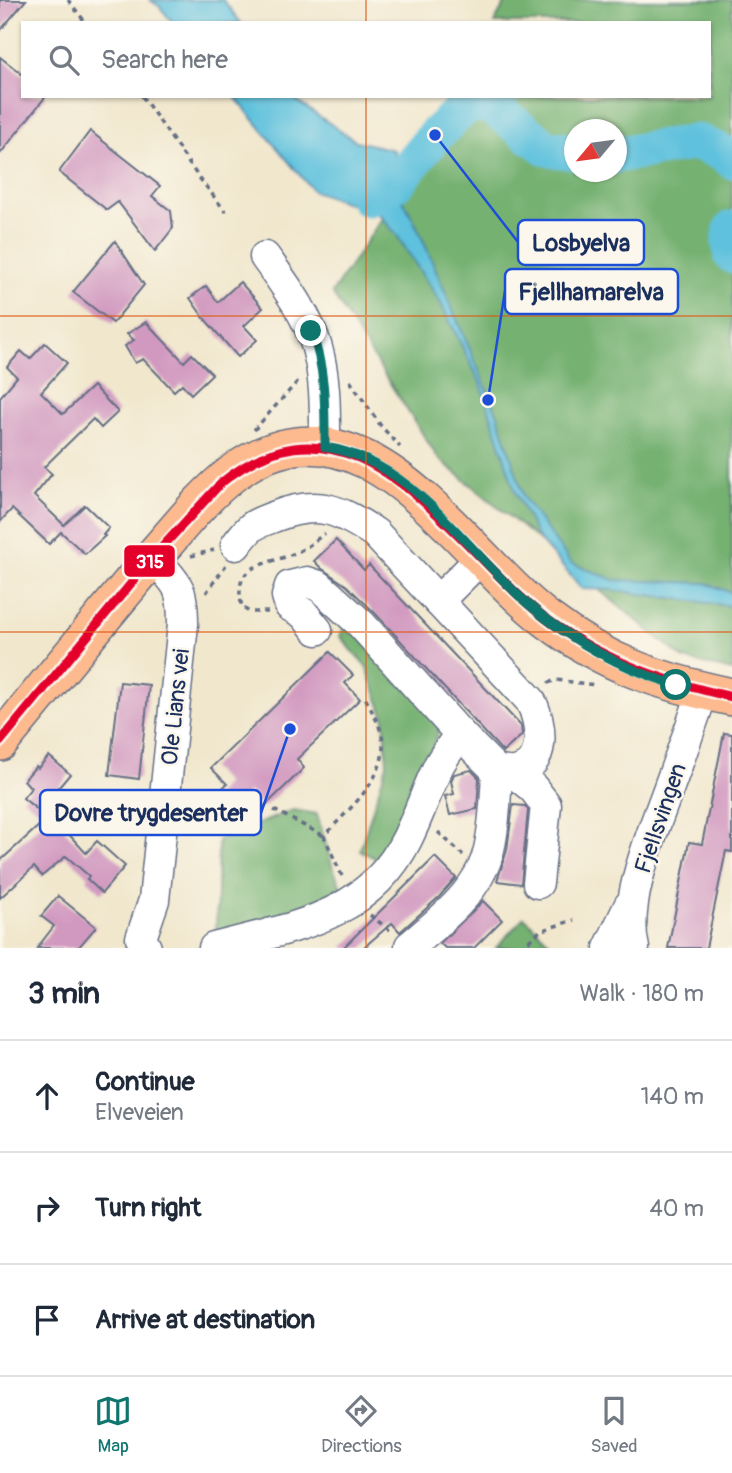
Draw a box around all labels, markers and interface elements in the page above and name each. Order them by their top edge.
search box [21,21,711,98]
icon: search [45,41,83,79]
text: Search here [101,44,228,76]
north arrow [564,119,627,182]
callout: Losbyelva [518,220,644,265]
text: Losbyelva [532,229,630,258]
callout: Fjellhamarelva [505,269,678,314]
text: Fjellhamarelva [518,278,664,307]
route end [295,315,326,346]
line badge: 315 [123,544,176,578]
text: 315 [136,550,164,574]
street label: Ole Lians vei [155,647,196,767]
route start [660,669,691,700]
street label: Fjellsvingen [628,759,693,877]
callout: Dovre trygdesenter [40,790,261,835]
text: Dovre trygdesenter [54,799,248,828]
text: 3 min [28,975,100,1012]
text: Walk · 180 m [579,979,704,1008]
text: Continue [95,1066,195,1098]
icon: ahead [28,1077,66,1115]
text: 140 m [641,1082,704,1111]
text: Elveveien [95,1098,184,1127]
icon: right [28,1189,66,1227]
text: Turn right [95,1192,201,1224]
text: 40 m [650,1194,704,1223]
icon: arrive [28,1301,66,1339]
text: Arrive at destination [95,1304,315,1336]
tab: Map [94,1392,132,1458]
tab: Directions [321,1392,402,1458]
tab: Saved [590,1392,638,1458]

